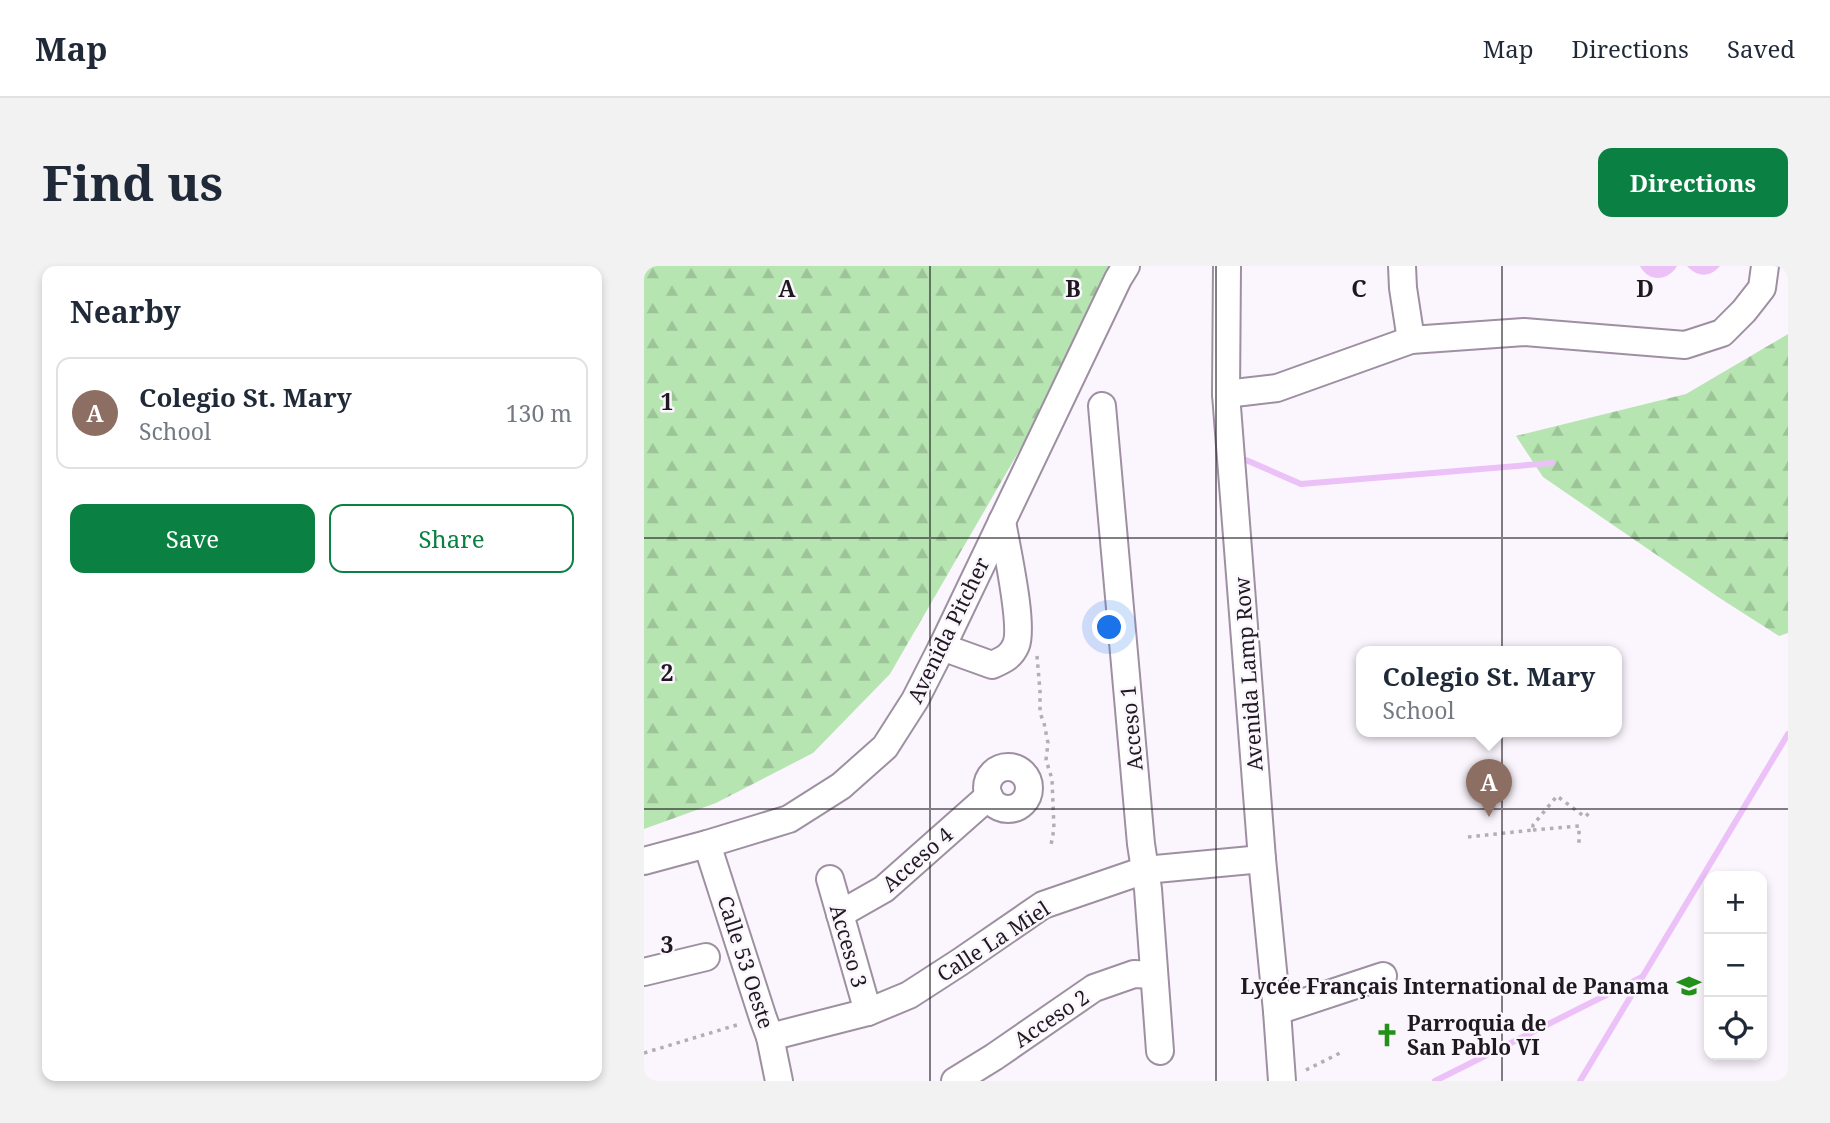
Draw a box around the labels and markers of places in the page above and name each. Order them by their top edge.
pin: A [1466,759,1512,817]
place label: Lycée Français International de Panama [1241,972,1669,1000]
school or university icon: Lycée Français International de Panama [1675,972,1703,1000]
place label: Parroquia de San Pablo VI [1407,1009,1547,1061]
church icon: Parroquia de San Pablo VI [1373,1021,1401,1049]

